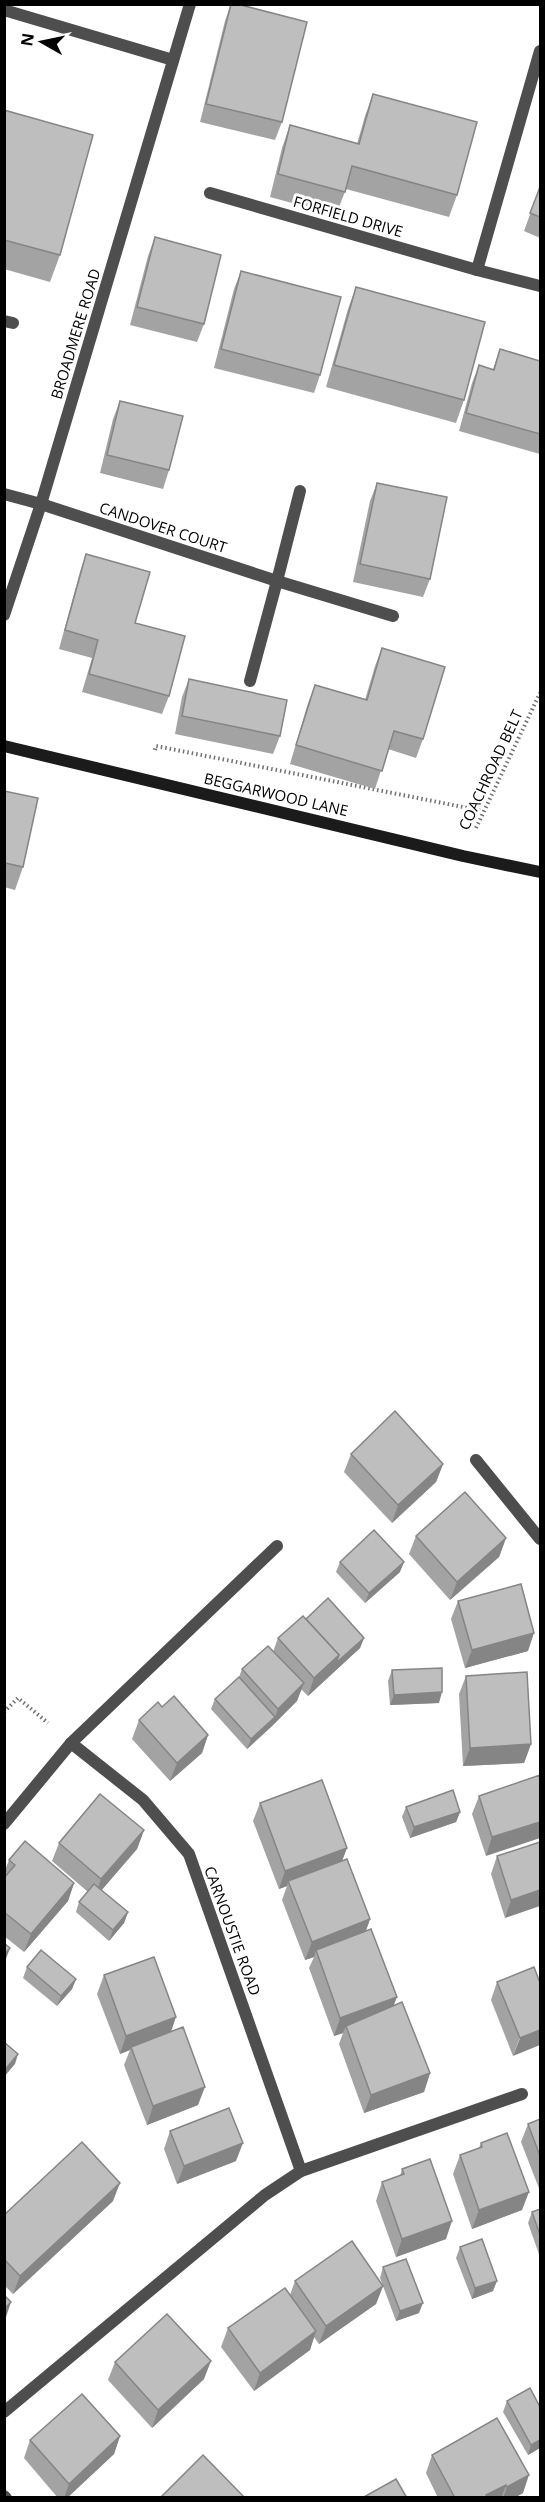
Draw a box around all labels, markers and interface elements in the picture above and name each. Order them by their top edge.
north arrow [12,12,72,72]
text: N [15,32,39,48]
street label: FORFIELD DRIVE [291,191,405,241]
street label: BROADMERE ROAD [46,266,104,401]
street label: CANDOVER COURT [97,497,230,557]
street label: COACHROAD BELT [453,706,527,833]
street label: BEGGARWOOD LANE [202,768,350,820]
street label: CARNOUSTIE ROAD [200,1863,266,1998]

